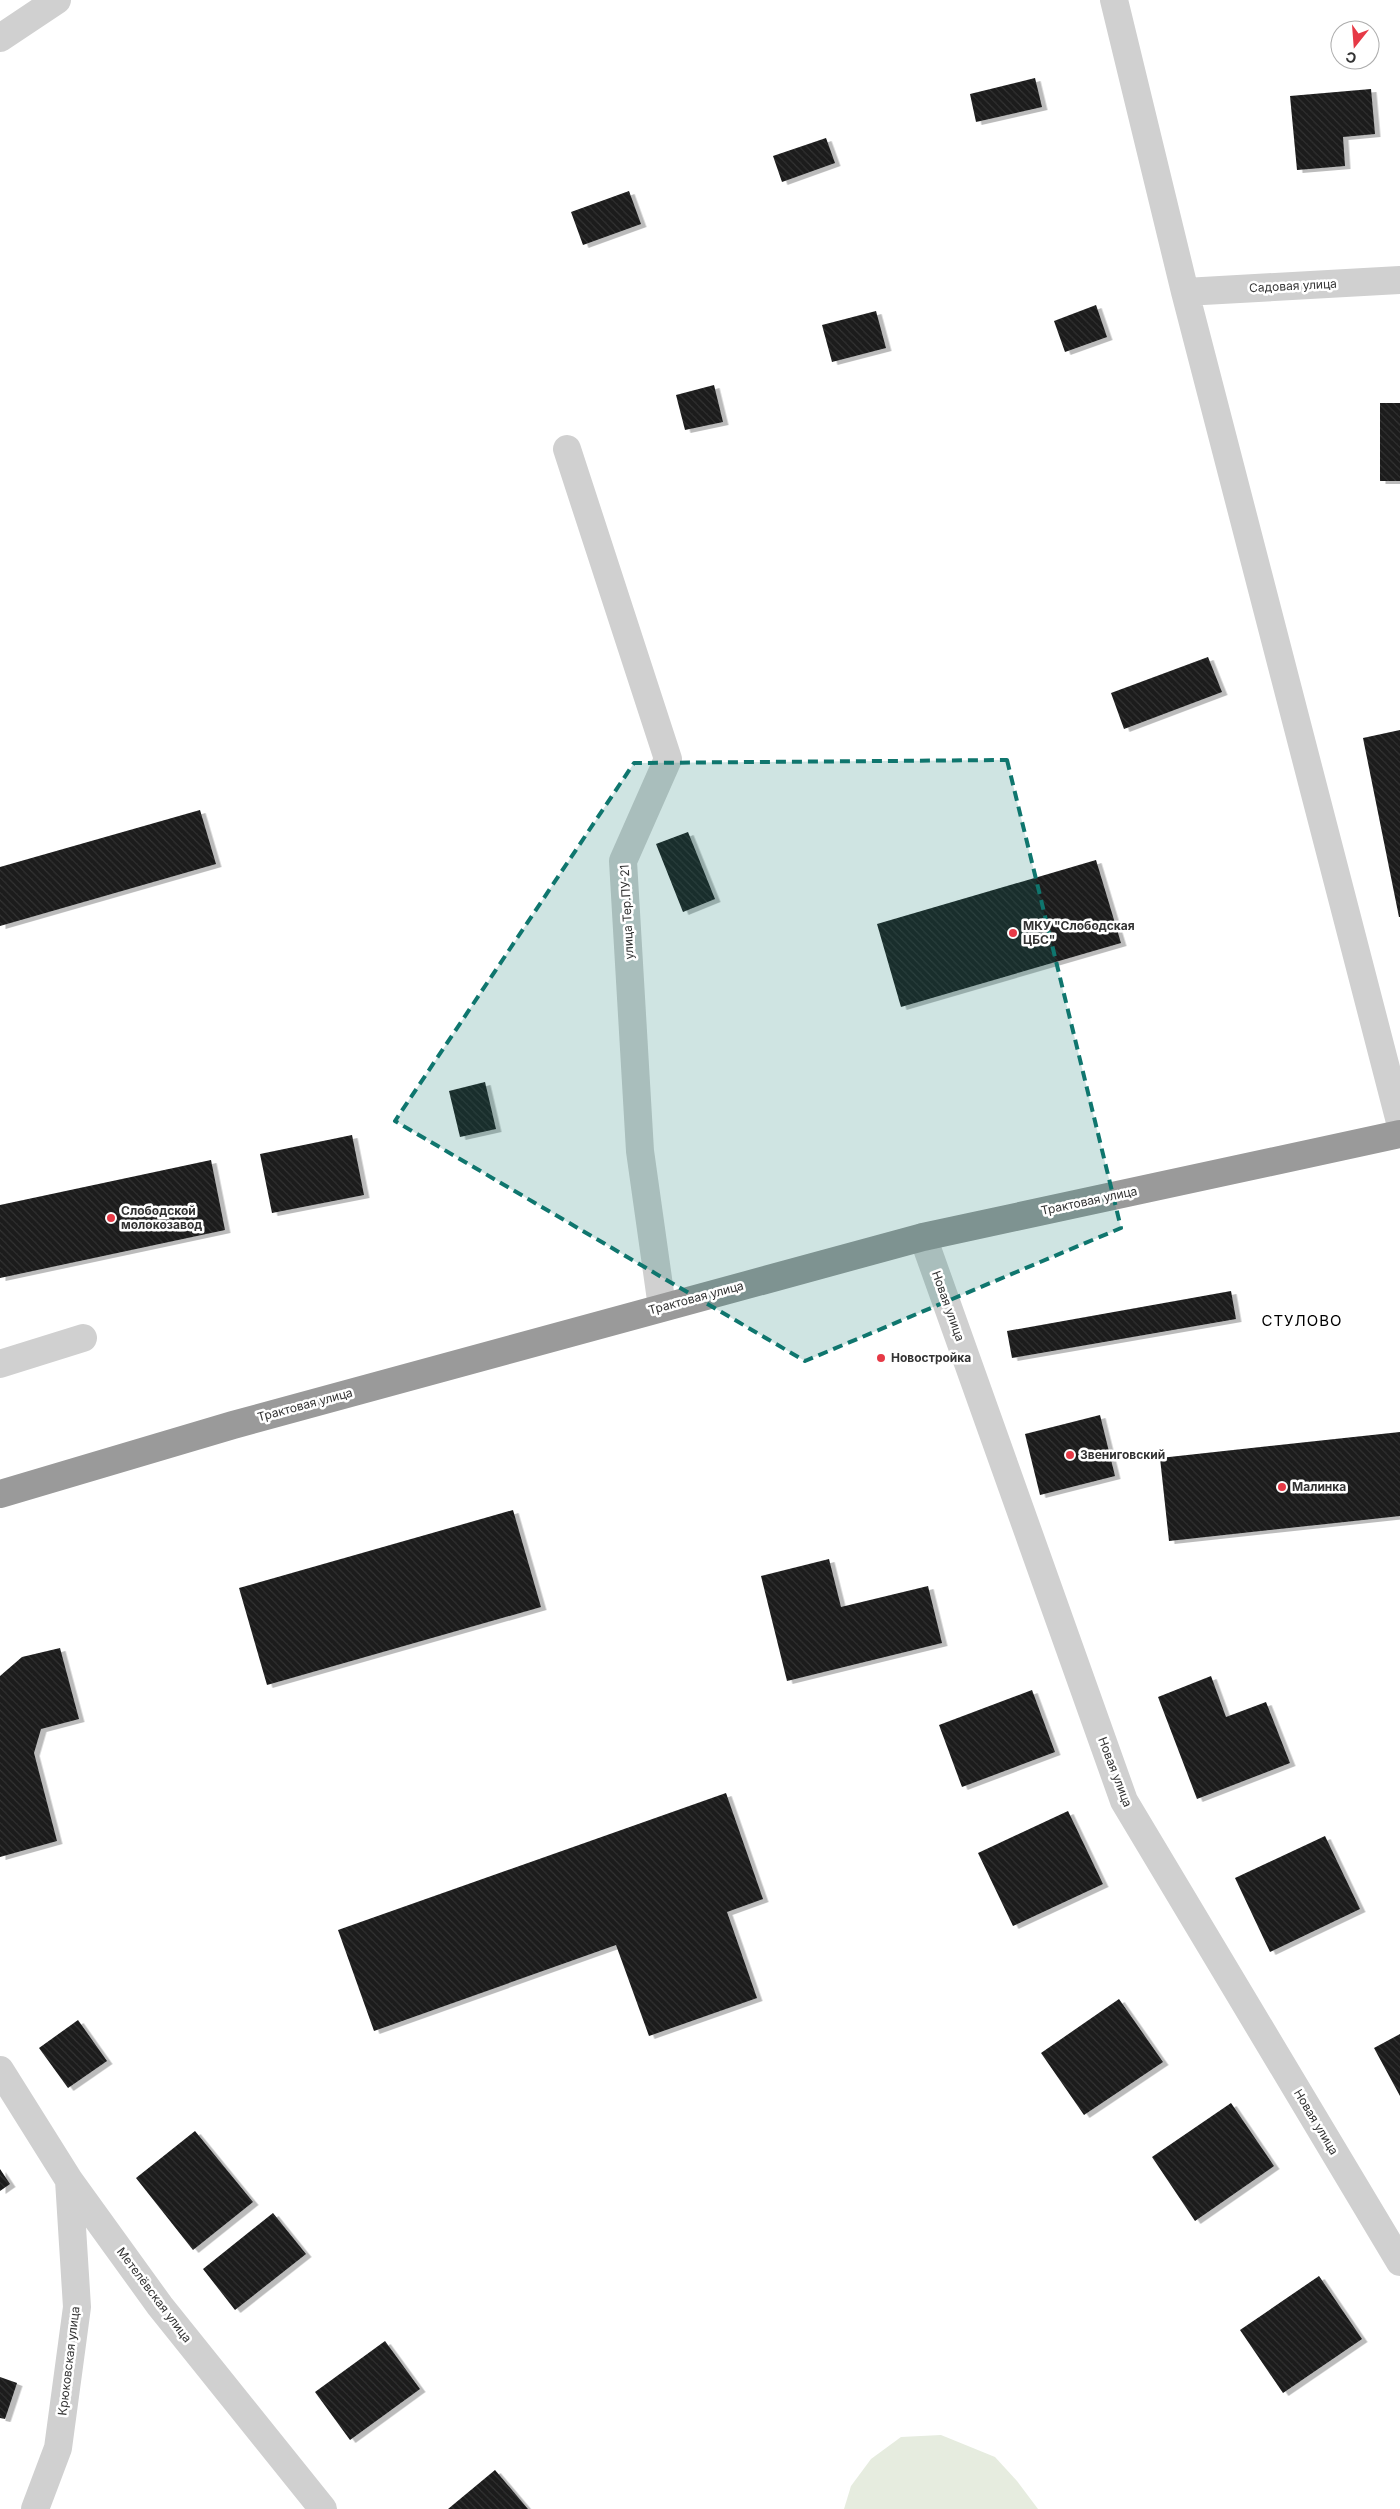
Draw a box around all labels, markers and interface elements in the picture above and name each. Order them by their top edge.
north arrow [1330,20,1380,70]
text: С [1344,48,1358,68]
street label: Садовая улица [1249,276,1337,295]
street label: улица Тер.ПУ-21 [617,864,636,960]
place label: МКУ "Слободская ЦБС" [1023,918,1135,947]
marker: МКУ "Слободская ЦБС" [1007,927,1019,939]
street label: Трактовая улица [1039,1183,1138,1218]
place label: Слободской молокозавод [121,1203,202,1232]
marker: Слободской молокозавод [105,1212,117,1224]
street label: Новая улица [929,1269,968,1343]
street label: Трактовая улица [647,1278,745,1317]
district label: СТУЛОВО [1261,1311,1343,1330]
place label: Новостройка [891,1350,971,1365]
marker: Новостройка [875,1352,887,1364]
street label: Трактовая улица [256,1385,354,1424]
place label: Звениговский [1080,1447,1165,1462]
marker: Звениговский [1064,1449,1076,1461]
place label: Малинка [1292,1479,1346,1494]
marker: Малинка [1276,1481,1288,1493]
street label: Новая улица [1095,1735,1136,1809]
street label: Новая улица [1291,2086,1342,2157]
street label: Метелёвская улица [114,2244,195,2345]
street label: Крюковская улица [54,2305,83,2416]

